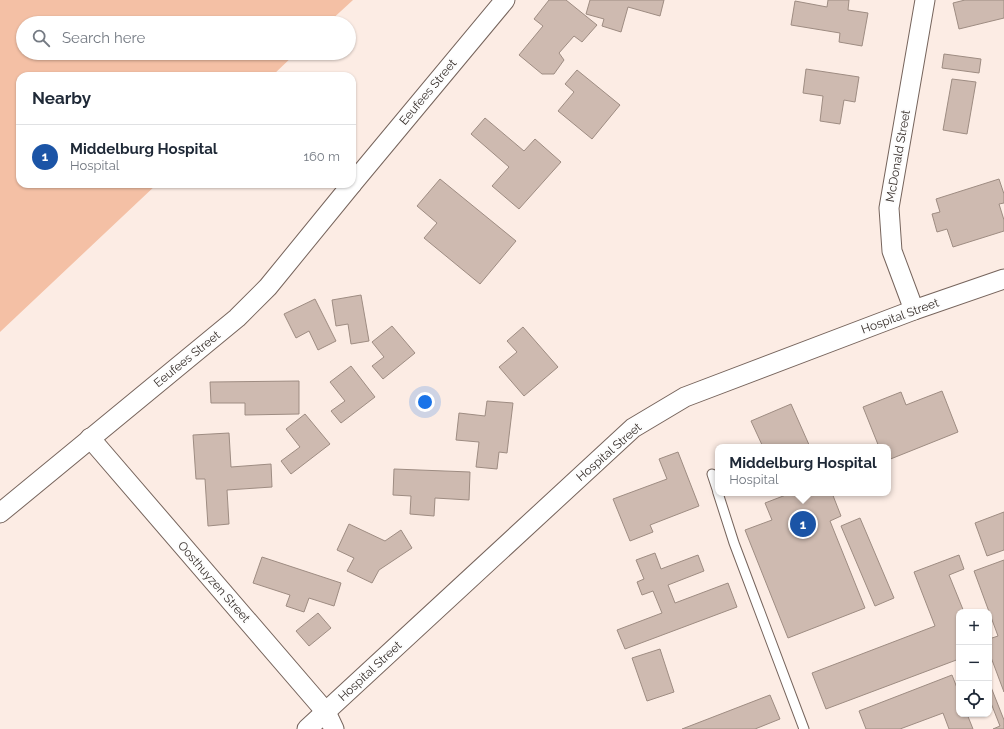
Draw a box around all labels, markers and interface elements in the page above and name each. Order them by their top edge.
search box [16,16,356,60]
icon: search [30,27,52,49]
text: Search here [62,29,145,47]
street label: Eeufees Street [397,56,459,128]
text: Nearby [32,88,91,108]
street label: McDonald Street [883,109,913,203]
text: Middelburg Hospital [70,140,218,158]
text: 1 [42,149,48,164]
text: 160 m [303,149,340,164]
text: Hospital [70,158,119,173]
street label: Hospital Street [859,295,941,337]
street label: Eeufees Street [151,328,223,390]
your location [415,392,435,412]
street label: Hospital Street [574,420,644,484]
popup [715,444,891,496]
text: Middelburg Hospital [729,454,877,472]
text: Hospital [729,472,779,487]
pin: 1 [790,509,816,539]
street label: Oosthuyzen Street [175,539,253,625]
map controls [956,609,992,717]
button: + [956,609,992,645]
street label: Hospital Street [335,638,405,704]
button: − [956,645,992,681]
button: locate [956,681,992,717]

